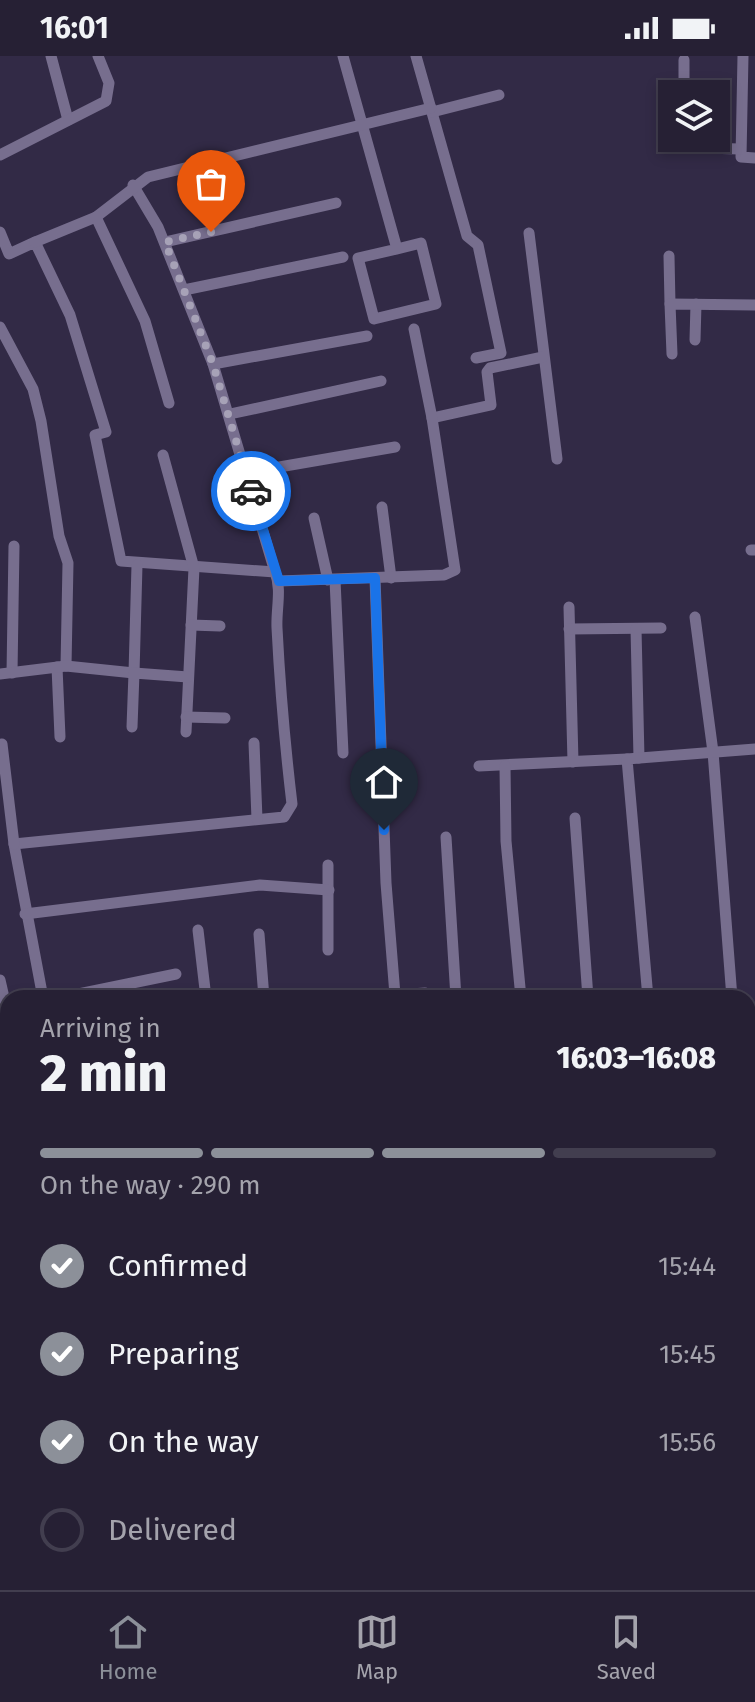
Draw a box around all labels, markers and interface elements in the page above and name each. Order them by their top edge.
text: 16:01 [40,10,109,46]
map controls [658,80,730,152]
button: layers [658,80,730,152]
pin [177,150,245,232]
icon: bag [189,162,233,206]
courier [211,451,291,531]
icon: car [229,469,273,513]
pin [350,748,418,830]
icon: home [362,760,406,804]
text: Arriving in [40,1013,161,1044]
text: 16:03–16:08 [557,1040,716,1076]
text: 2 min [40,1042,167,1105]
text: On the way · 290 m [40,1170,261,1201]
icon: check [40,1244,84,1288]
text: Confirmed [108,1248,248,1284]
text: 15:44 [658,1251,716,1282]
icon: check [40,1332,84,1376]
text: Preparing [108,1336,239,1372]
text: 15:45 [659,1339,716,1370]
icon: check [40,1420,84,1464]
text: On the way [108,1424,259,1460]
text: 15:56 [658,1427,716,1458]
text: Delivered [108,1512,237,1548]
tab: Home [99,1610,157,1685]
tab: Map [355,1610,399,1685]
tab: Saved [597,1610,656,1685]

